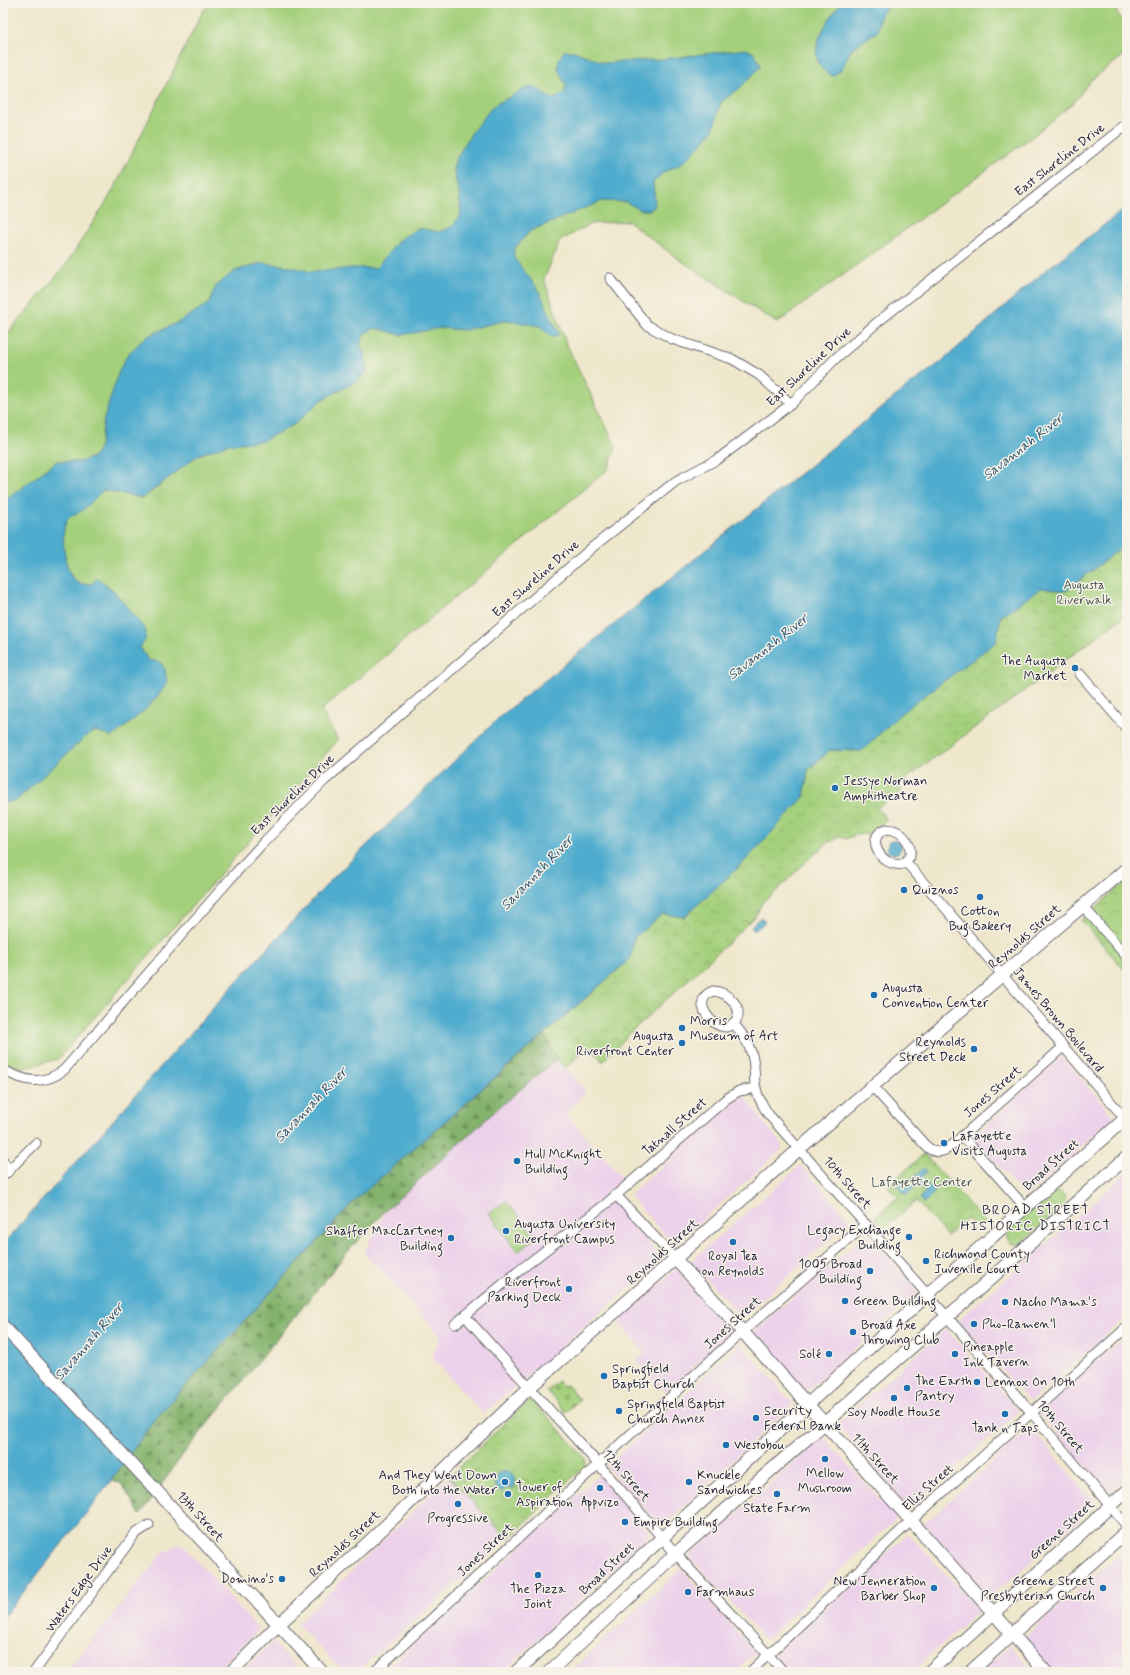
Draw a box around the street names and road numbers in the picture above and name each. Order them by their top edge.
street label: East Shoreline Drive [1011,119,1109,201]
street label: East Shoreline Drive [763,323,855,411]
street label: East Shoreline Drive [489,536,583,622]
street label: East Shoreline Drive [248,751,338,839]
street label: Reynolds Street [985,900,1065,973]
street label: James Brown Boulevard [1009,964,1107,1076]
street label: Jones Street [960,1062,1026,1122]
street label: Tatnall Street [639,1094,711,1160]
street label: Broad Street [1019,1135,1083,1195]
street label: 10th Street [819,1153,875,1213]
street label: Reynolds Street [623,1215,703,1289]
street label: Jones Street [701,1293,766,1353]
street label: 10th Street [1033,1397,1088,1458]
street label: 11th Street [848,1430,903,1488]
street label: 12th Street [598,1446,654,1506]
street label: Ellis Street [899,1461,957,1515]
street label: 13th Street [173,1488,228,1546]
street label: Greene Street [1026,1496,1099,1564]
street label: Reynolds Street [306,1506,384,1581]
street label: Jones Street [454,1519,518,1581]
street label: Broad Street [576,1539,638,1599]
street label: Waters Edge Drive [42,1542,117,1636]

